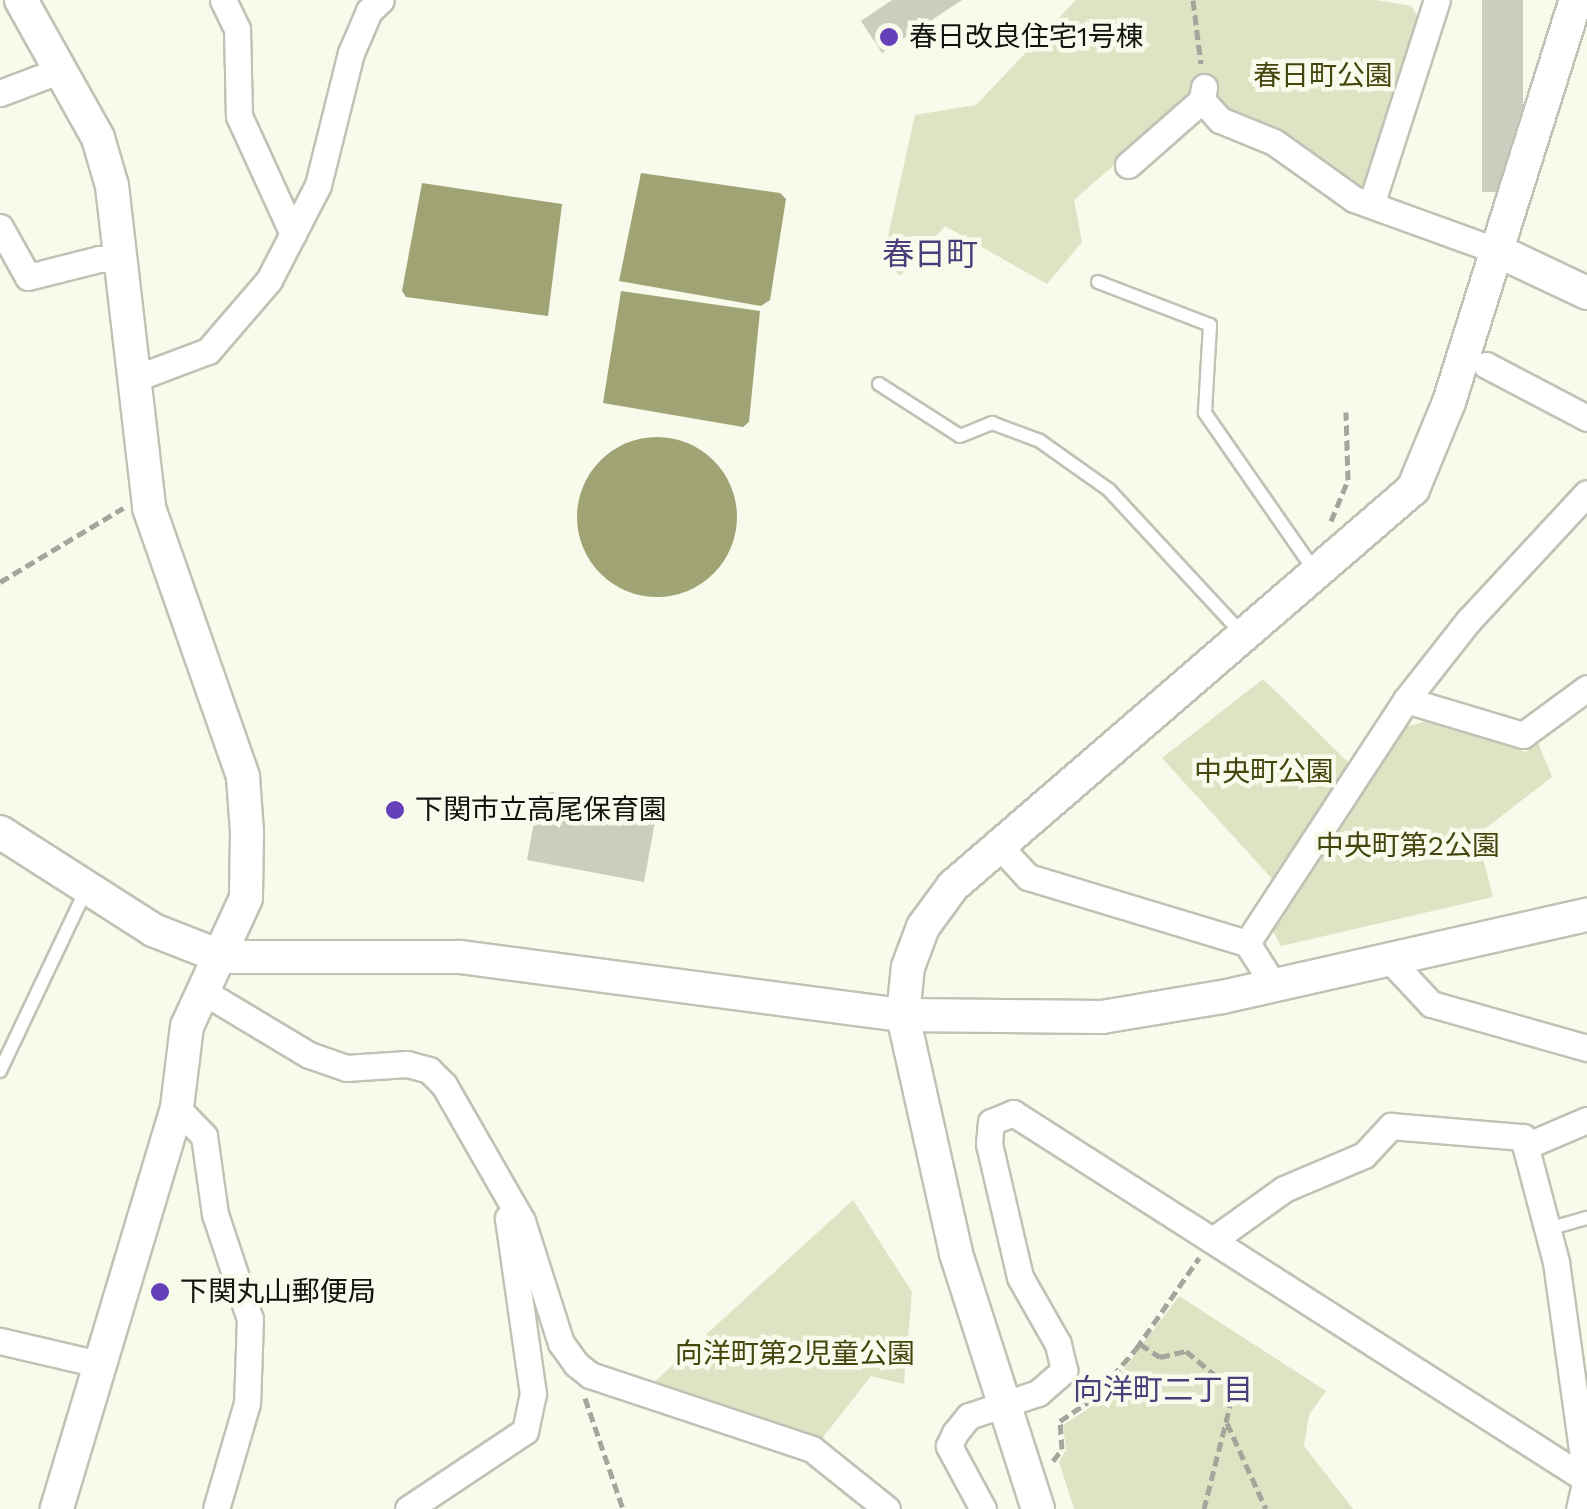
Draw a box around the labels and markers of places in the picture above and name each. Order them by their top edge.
place label: 春日改良住宅1号棟 [909,20,1144,54]
marker: 春日改良住宅1号棟 [878,26,900,48]
place label: 下関市立高尾保育園 [415,793,667,827]
marker: 下関市立高尾保育園 [384,799,406,821]
place label: 下関丸山郵便局 [180,1275,376,1309]
marker: 下関丸山郵便局 [149,1281,171,1303]

